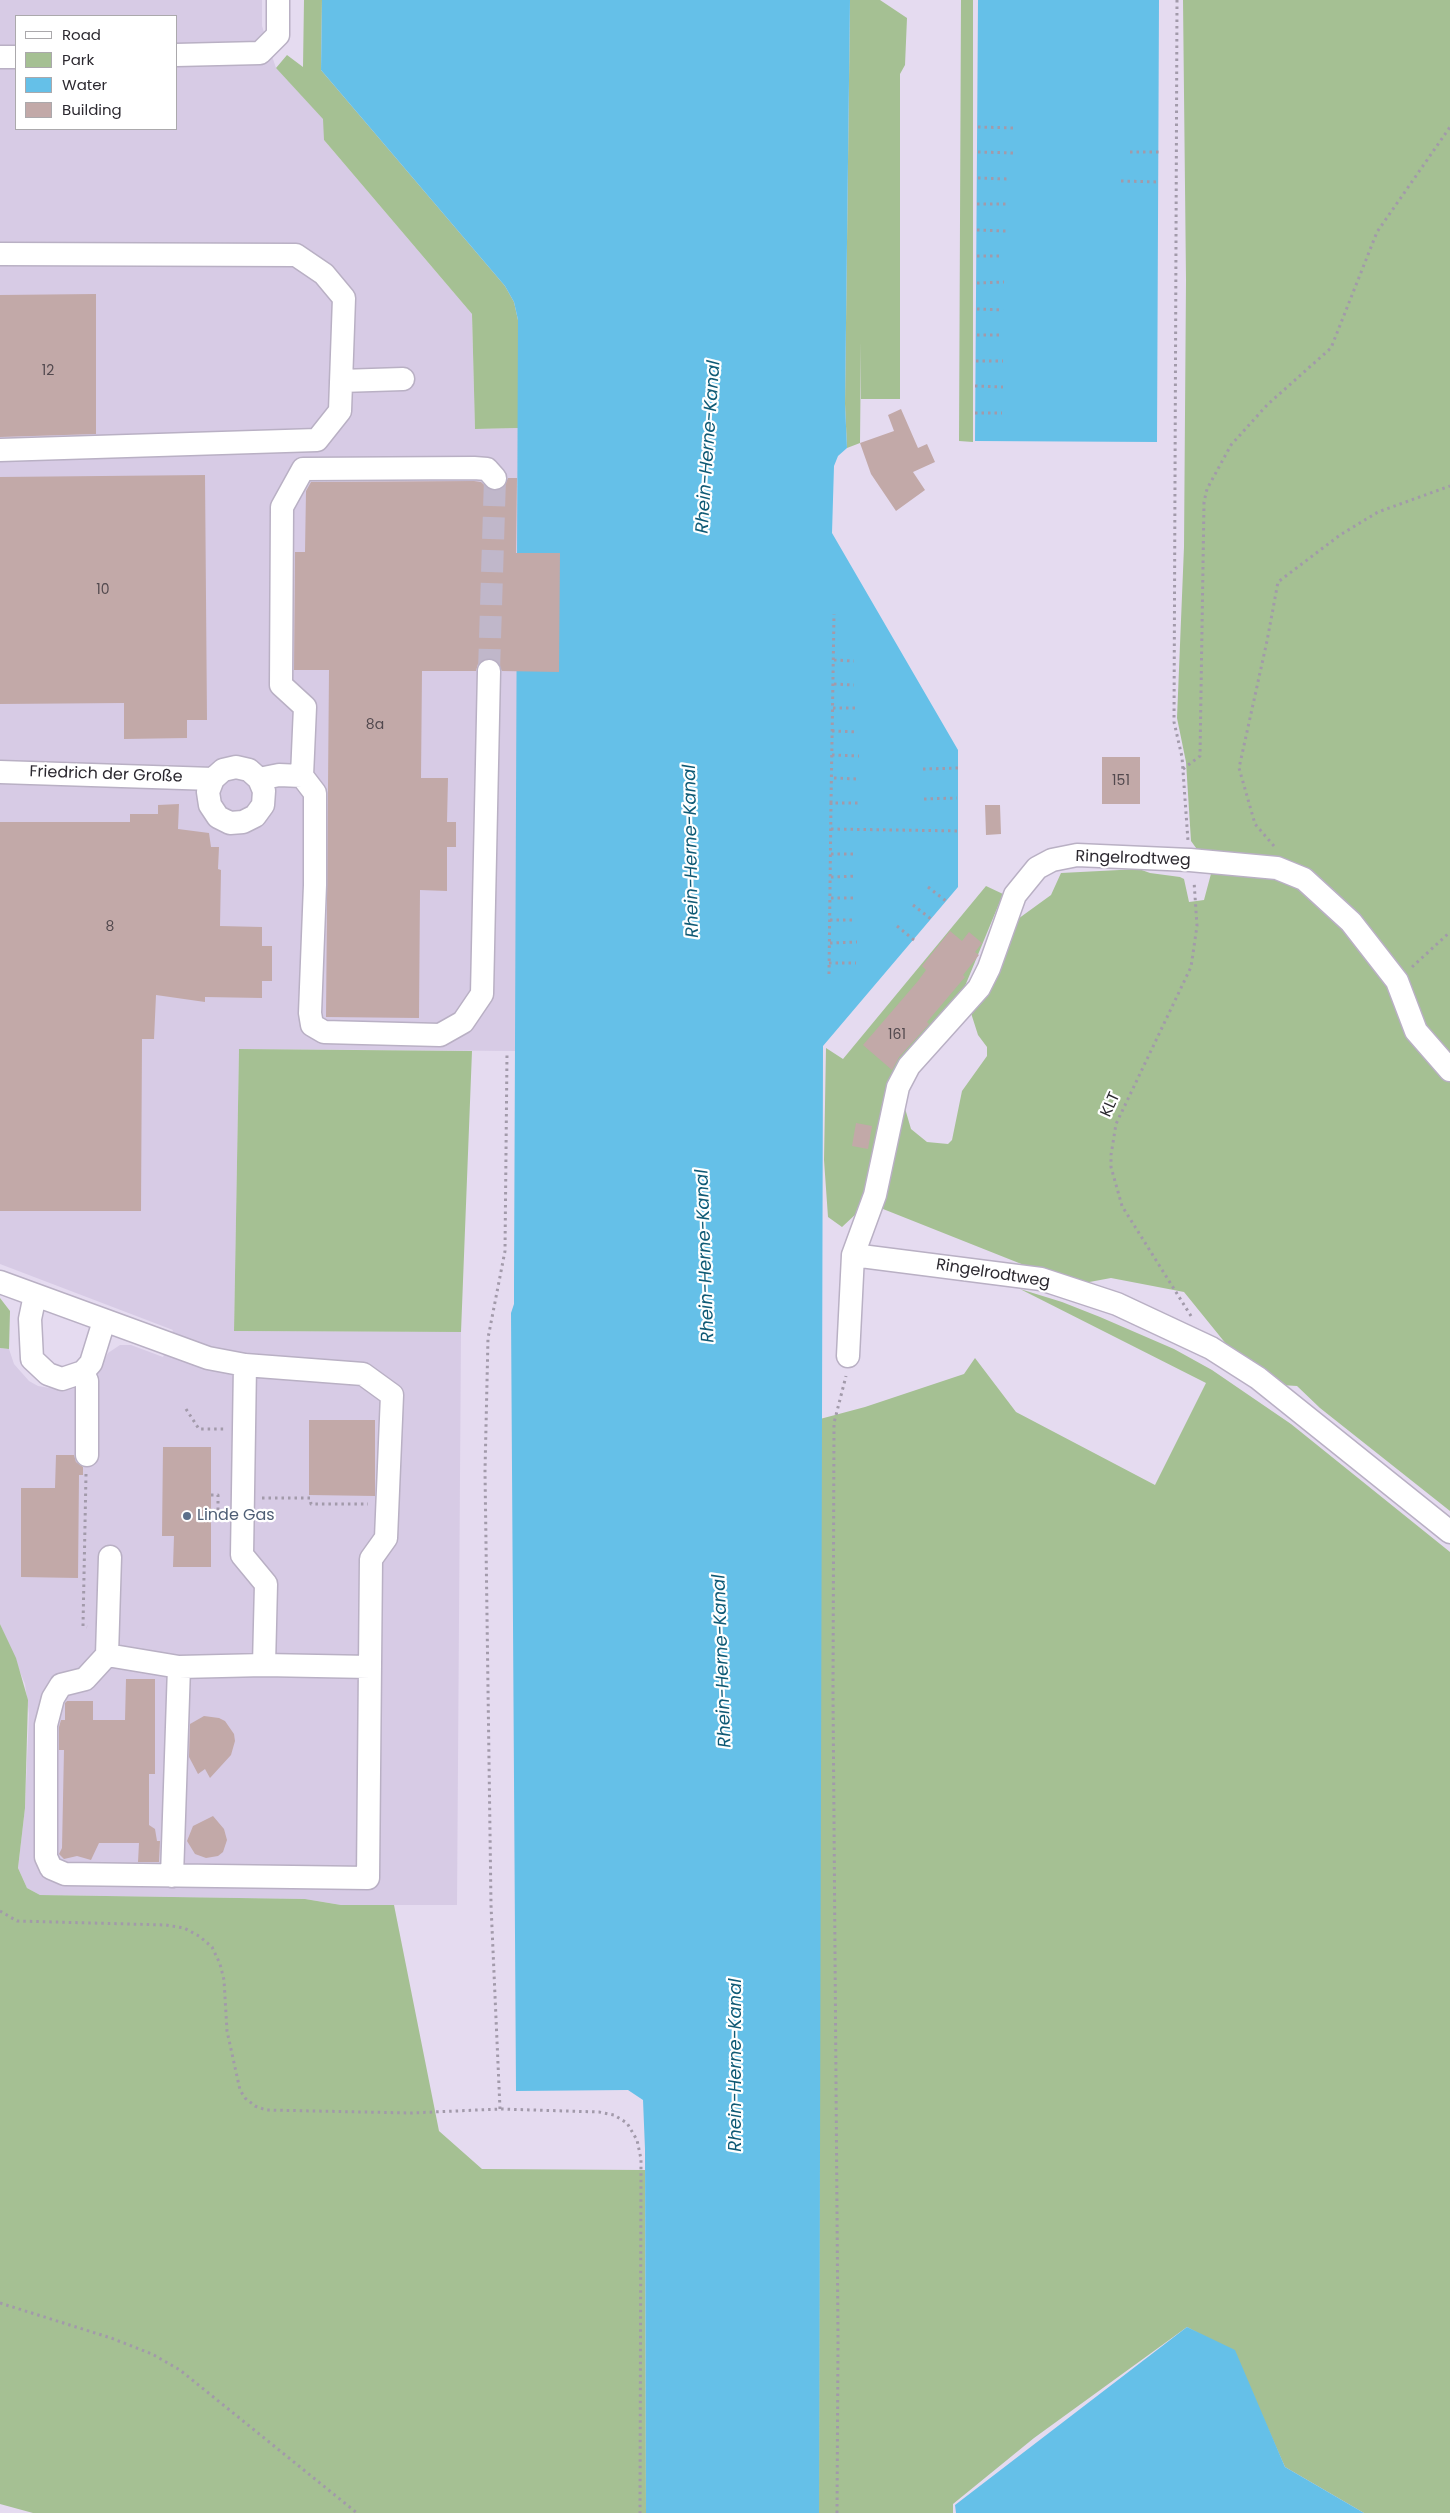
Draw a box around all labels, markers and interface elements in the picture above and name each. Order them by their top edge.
legend [15,15,178,130]
text: Road [62,24,101,45]
text: Park [62,49,94,70]
text: Water [62,74,107,95]
text: Building [62,99,122,120]
water label: Rhein-Herne-Kanal [692,360,726,534]
house number: 12 [42,363,54,379]
house number: 10 [96,582,110,598]
house number: 8a [366,717,384,733]
street label: Friedrich der Große [29,763,183,787]
water label: Rhein-Herne-Kanal [680,764,704,938]
house number: 151 [1112,773,1130,789]
street label: Ringelrodtweg [1075,847,1191,871]
house number: 8 [106,919,114,935]
house number: 161 [888,1027,906,1043]
street label: KLT [1097,1090,1125,1120]
water label: Rhein-Herne-Kanal [692,1169,720,1343]
street label: Ringelrodtweg [935,1256,1051,1292]
place label: Linde Gas [197,1506,275,1526]
marker: Linde Gas [181,1510,193,1522]
water label: Rhein-Herne-Kanal [709,1574,737,1748]
water label: Rhein-Herne-Kanal [725,1978,747,2152]

